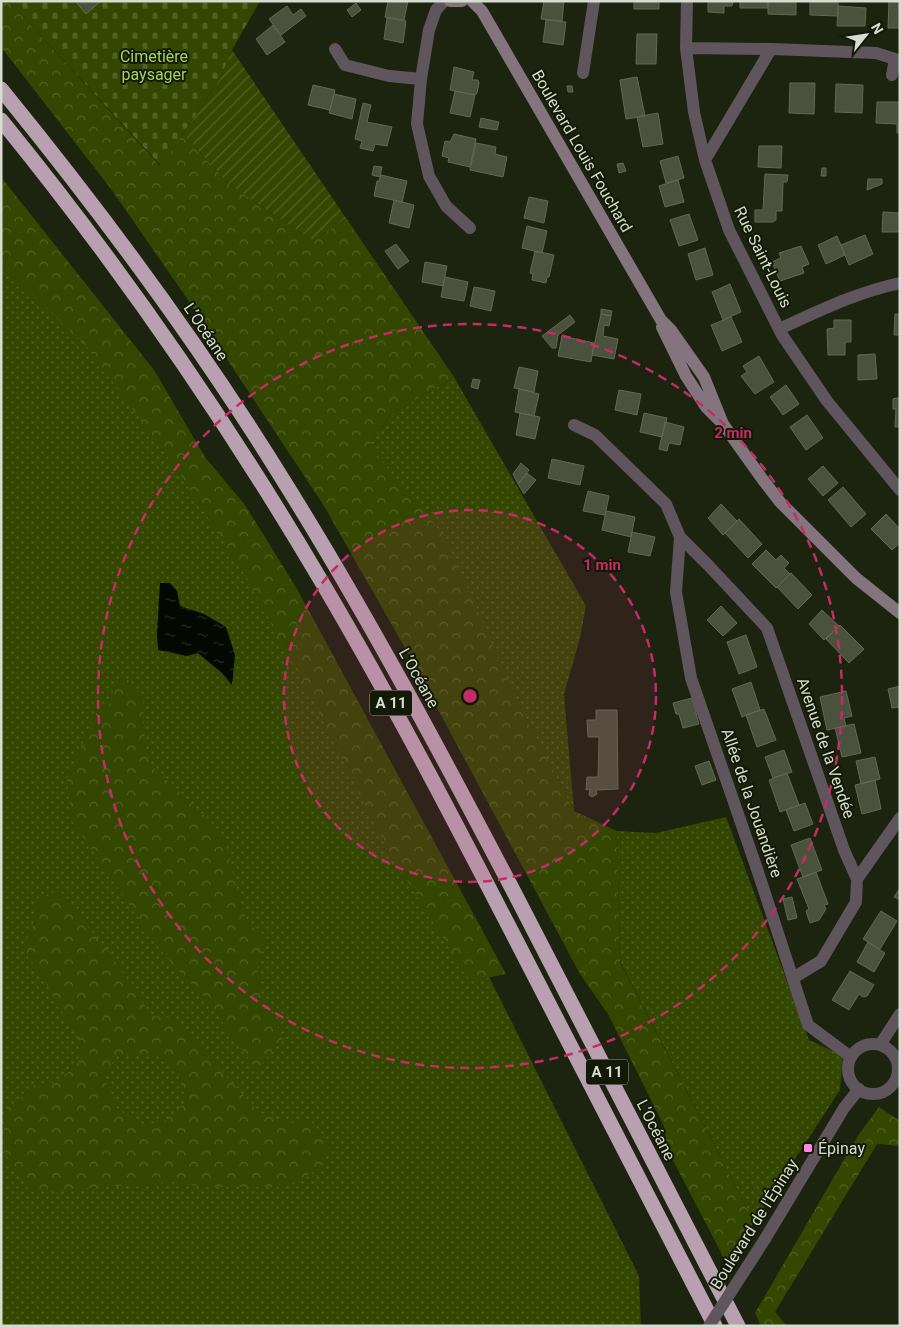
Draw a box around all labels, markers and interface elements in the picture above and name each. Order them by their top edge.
north arrow [841,10,891,60]
text: N [868,20,887,37]
park label: Cimetière paysager [120,47,188,84]
street label: Boulevard Louis Fouchard [528,66,636,236]
street label: Rue Saint-Louis [730,203,796,311]
street label: L’Océane [180,299,232,365]
text: 2 min [714,424,752,442]
text: 1 min [583,556,621,574]
street label: L’Océane [395,645,443,711]
street label: Avenue de la Vendée [793,675,859,821]
centre of rings [461,687,479,705]
road number: A 11 [370,690,412,716]
street label: Allée de la Jouandière [718,726,786,880]
road number: A 11 [586,1060,628,1084]
street label: L’Océane [633,1096,679,1164]
place label: Épinay [818,1139,865,1158]
marker: Épinay [802,1142,814,1154]
street label: Boulevard de l'Épinay [706,1155,802,1293]

